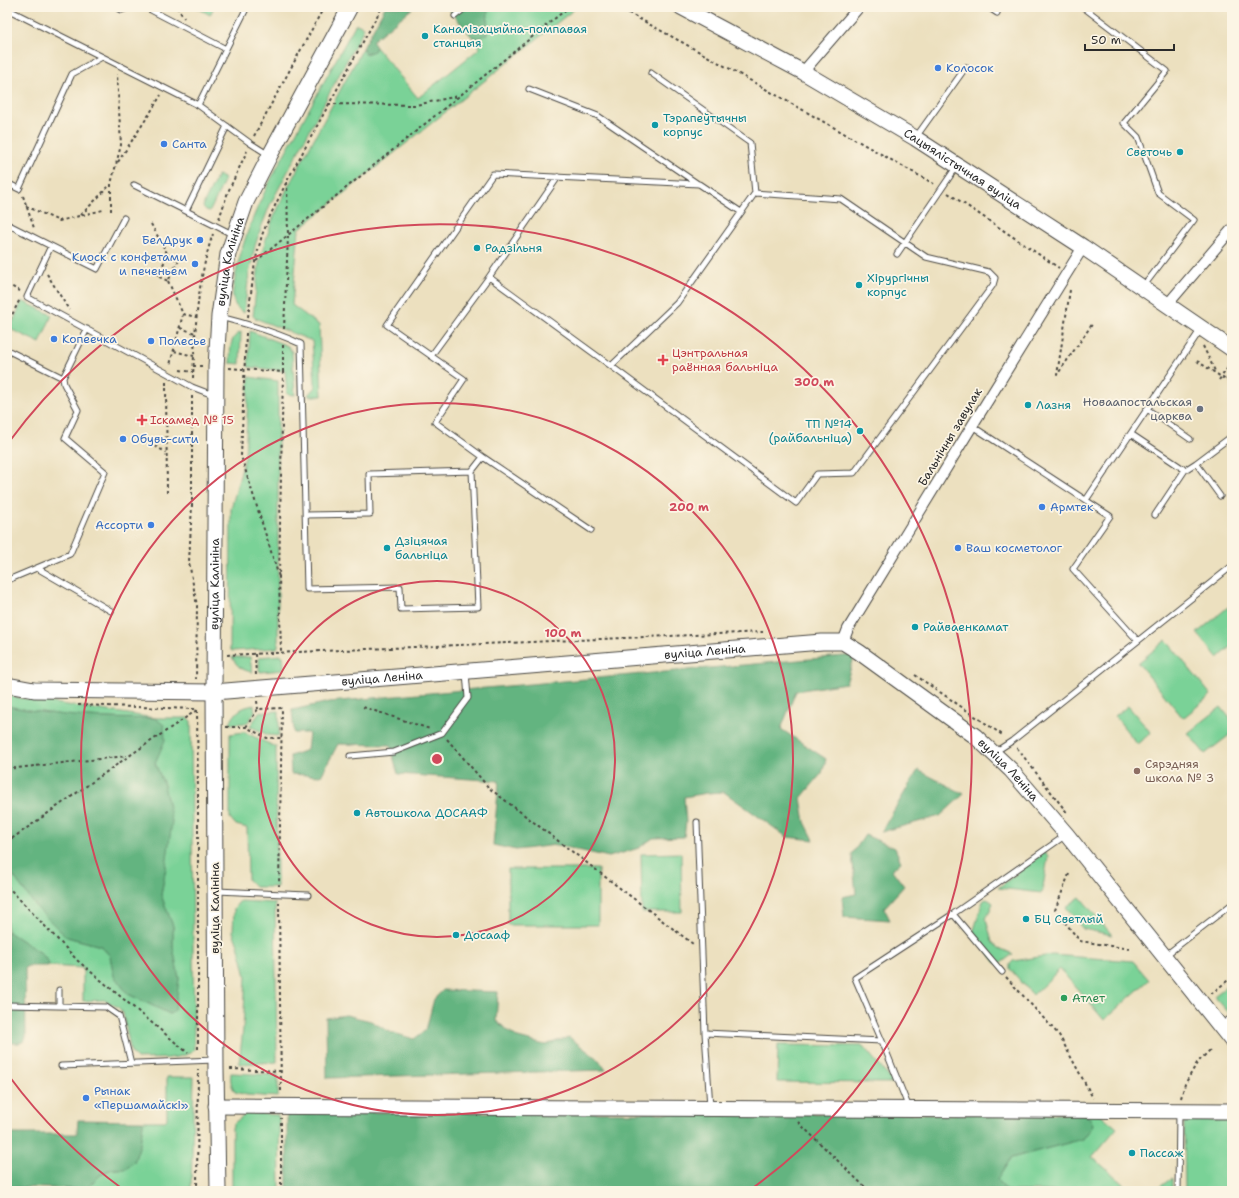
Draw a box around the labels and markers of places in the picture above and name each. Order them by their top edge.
place label: Каналізацыйна-помпавая станцыя [433,21,587,51]
marker: Каналізацыйна-помпавая станцыя [420,31,430,41]
place label: Колосок [946,60,994,76]
marker: Колосок [933,63,943,73]
place label: Тэрапеўтычны корпус [663,110,747,140]
marker: Тэрапеўтычны корпус [650,120,660,130]
place label: Санта [172,136,207,152]
marker: Санта [159,139,169,149]
place label: Светочь [1126,144,1172,160]
marker: Светочь [1175,147,1185,157]
place label: БелДрук [142,232,193,248]
marker: БелДрук [195,235,205,245]
place label: Радзільня [485,240,542,256]
marker: Радзільня [472,243,482,253]
place label: Киоск с конфетами и печеньем [72,249,187,279]
marker: Киоск с конфетами и печеньем [190,259,200,269]
place label: Хірургічны корпус [867,270,929,300]
marker: Хірургічны корпус [854,280,864,290]
place label: Копеечка [62,331,117,347]
place label: Полесье [159,333,206,349]
marker: Копеечка [49,334,59,344]
marker: Полесье [146,336,156,346]
place label: Цэнтральная раённая бальніца [672,345,778,375]
marker: Цэнтральная раённая бальніца [657,354,669,366]
place label: Новаапостальская царква [1083,394,1193,424]
place label: Лазня [1036,397,1071,413]
marker: Лазня [1023,400,1033,410]
marker: Новаапостальская царква [1195,404,1205,414]
place label: Іскамед № 15 [150,412,234,428]
marker: Іскамед № 15 [137,415,147,425]
place label: ТП №14 (райбальніца) [769,416,852,446]
marker: ТП №14 (райбальніца) [855,426,865,436]
place label: Обувь-сити [131,431,199,447]
marker: Обувь-сити [118,434,128,444]
place label: Армтек [1050,499,1094,515]
marker: Армтек [1037,502,1047,512]
place label: Ассорти [95,517,143,533]
marker: Ассорти [146,520,156,530]
place label: Дзіцячая бальніца [395,533,448,563]
place label: Ваш косметолог [966,540,1063,556]
marker: Дзіцячая бальніца [382,543,392,553]
marker: Ваш косметолог [953,543,963,553]
place label: Райваенкамат [923,619,1009,635]
marker: Райваенкамат [910,622,920,632]
centre of rings [430,752,444,766]
place label: Сярэдняя школа № 3 [1145,756,1214,786]
marker: Сярэдняя школа № 3 [1132,766,1142,776]
place label: Автошкола ДОСААФ [365,805,488,821]
marker: Автошкола ДОСААФ [352,808,362,818]
place label: БЦ Светлый [1034,911,1103,927]
marker: БЦ Светлый [1021,914,1031,924]
place label: Досааф [464,927,510,943]
marker: Досааф [451,930,461,940]
place label: Атлет [1072,990,1106,1006]
marker: Атлет [1059,993,1069,1003]
place label: Рынак «Першамайскі» [94,1083,189,1113]
marker: Рынак «Першамайскі» [81,1093,91,1103]
place label: Пассаж [1140,1145,1184,1161]
marker: Пассаж [1127,1148,1137,1158]

